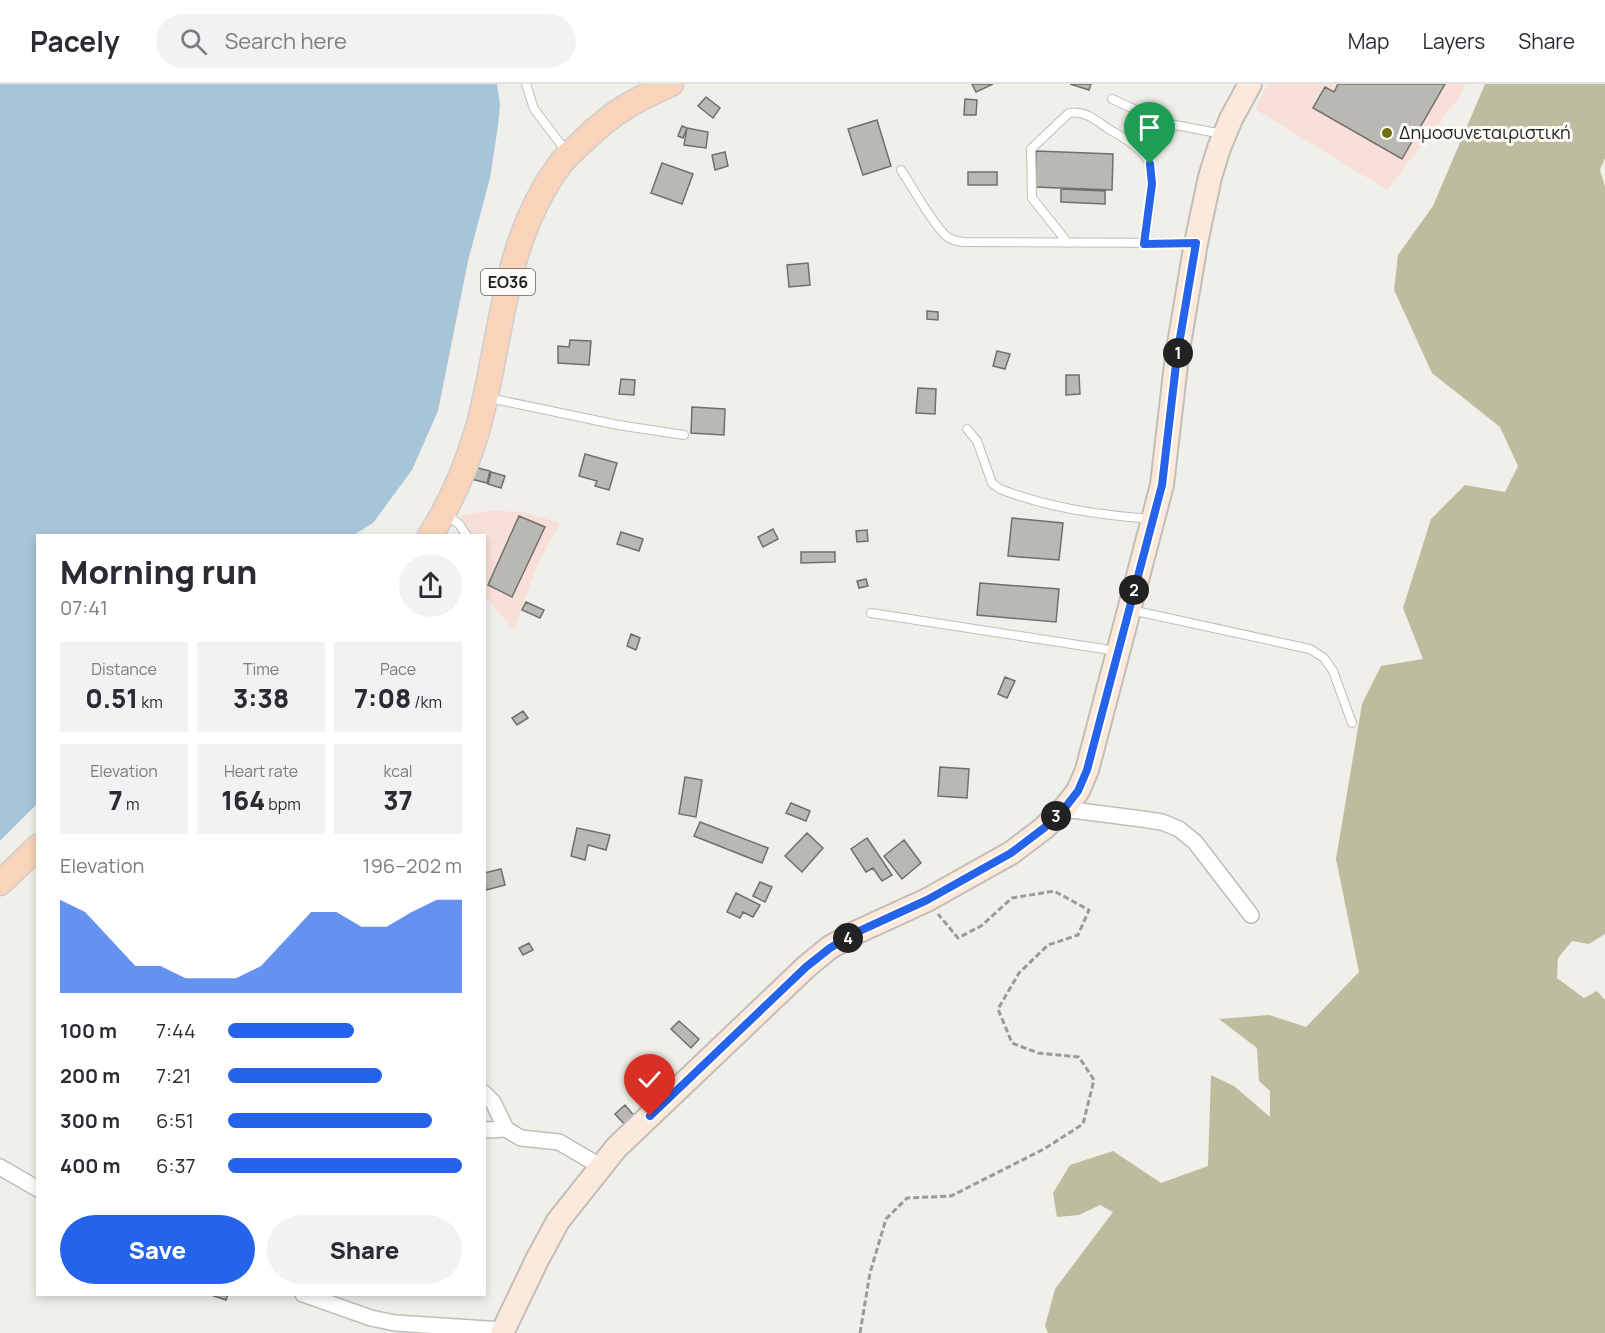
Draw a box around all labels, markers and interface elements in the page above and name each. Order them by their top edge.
search box [156,14,576,68]
text: Pacely [30,22,120,60]
icon: search [177,25,210,58]
text: Search here [225,26,347,56]
text: Map [1348,27,1389,55]
text: Layers [1422,27,1485,55]
text: Share [1518,27,1575,55]
pin [1124,102,1175,164]
icon: arrive [1133,111,1166,144]
place label: Δημοσυνεταιριστική [1399,120,1571,144]
marker: Δημοσυνεταιριστική [1380,126,1394,140]
road number: ΕΟ36 [481,269,535,295]
pin: 1 [1163,338,1193,368]
text: 1 [1174,342,1182,364]
text: Morning run [60,549,257,594]
button: share [399,554,462,617]
pin: 2 [1119,575,1149,605]
text: 2 [1129,579,1139,601]
text: 07:41 [60,594,108,621]
text: Distance [91,658,157,680]
text: Time [243,658,279,680]
text: Pace [380,658,416,680]
text: 0.51 [85,680,138,716]
text: 3:38 [233,680,289,716]
text: 7:08 [354,680,411,716]
text: km [138,691,163,713]
text: /km [411,691,442,713]
text: Elevation [90,760,158,782]
text: Heart rate [224,760,298,782]
text: kcal [383,760,413,782]
text: 7 [109,782,123,818]
text: 164 [221,782,265,818]
text: 37 [383,782,413,818]
text: m [123,793,139,815]
text: bpm [265,793,301,815]
pin: 3 [1041,801,1071,831]
text: 3 [1051,805,1061,827]
text: Elevation [60,852,144,879]
text: 196–202 m [363,852,462,879]
pin: 4 [833,923,863,953]
text: 4 [843,927,853,949]
text: 100 m [60,1017,117,1044]
text: 7:44 [156,1017,196,1044]
pin [624,1054,675,1116]
text: 200 m [60,1062,120,1089]
text: 7:21 [156,1062,191,1089]
icon: check [633,1063,666,1096]
text: 300 m [60,1107,120,1134]
text: 6:51 [156,1107,194,1134]
text: 400 m [60,1152,120,1179]
text: 6:37 [156,1152,196,1179]
button: Save [60,1215,255,1284]
button: Share [267,1215,462,1284]

